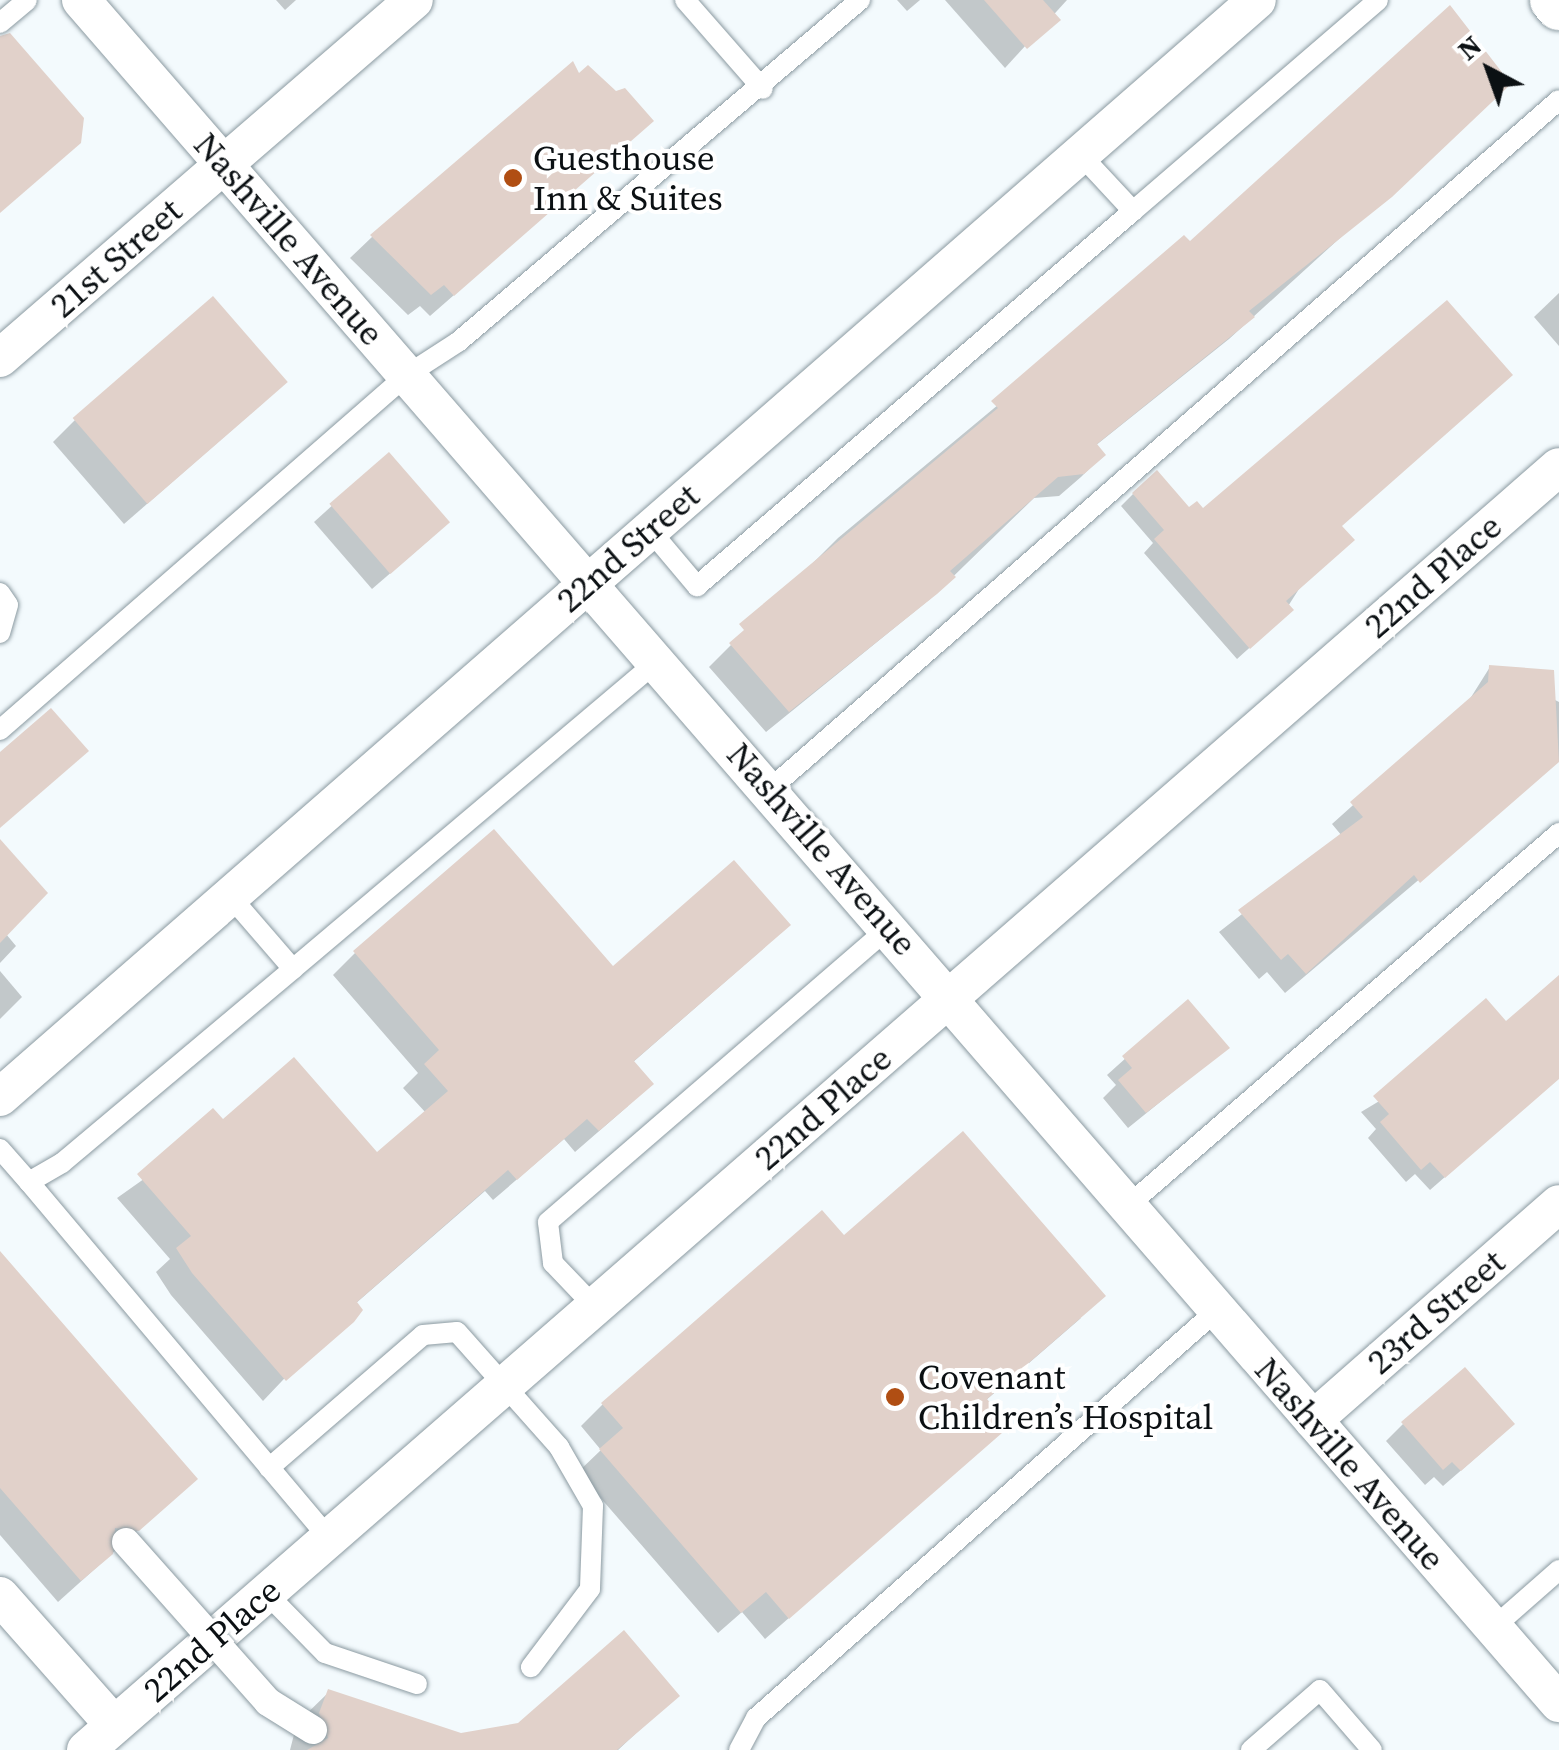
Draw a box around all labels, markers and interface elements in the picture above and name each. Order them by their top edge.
north arrow [1439,20,1539,120]
text: N [1449,26,1489,68]
street label: Nashville Avenue [185,124,393,354]
place label: Guesthouse Inn & Suites [533,137,723,219]
marker: Guesthouse Inn & Suites [502,167,524,189]
street label: 21st Street [42,190,190,326]
street label: 22nd Street [548,475,708,621]
street label: 22nd Place [1356,505,1510,647]
street label: Nashville Avenue [718,734,926,964]
street label: 22nd Place [746,1037,900,1179]
street label: 23rd Street [1359,1241,1513,1383]
street label: Nashville Avenue [1246,1349,1454,1579]
place label: Covenant Children’s Hospital [918,1356,1213,1438]
marker: Covenant Children’s Hospital [882,1384,908,1410]
street label: 22nd Place [135,1569,289,1711]

